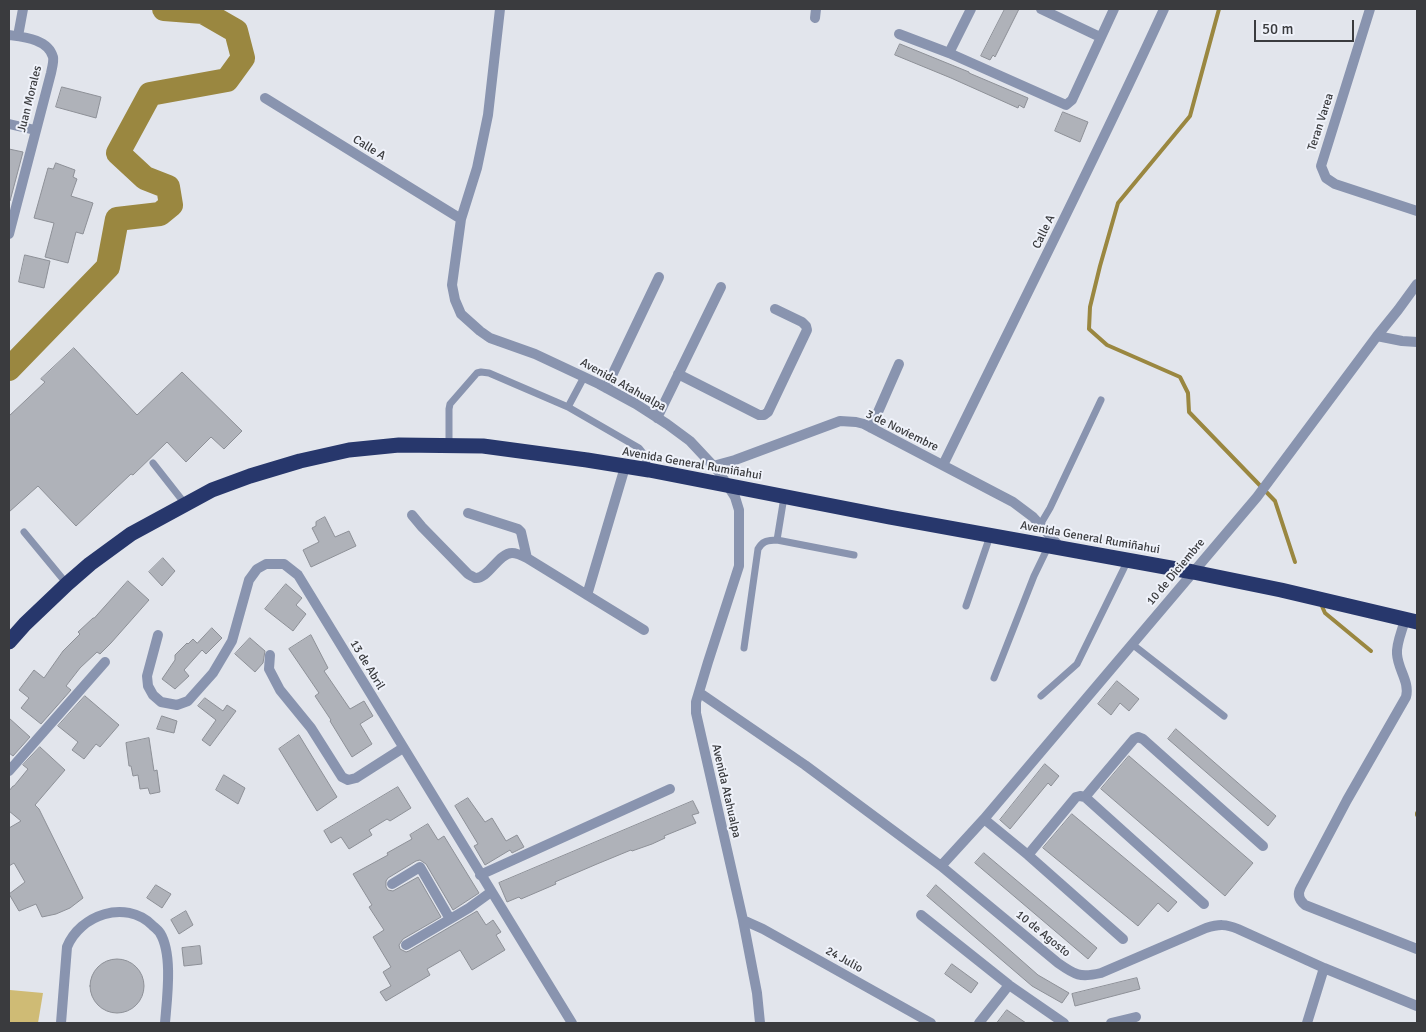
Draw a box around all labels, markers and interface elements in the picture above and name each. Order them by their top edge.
scale bar [1256,10,1356,42]
text: 50 m [1262,20,1293,38]
street label: Juan Morales [15,64,45,134]
street label: Teran Varea [1305,92,1337,152]
street label: Calle A [350,132,388,164]
street label: Calle A [1030,213,1058,251]
street label: Avenida Atahualpa [578,355,668,415]
street label: 3 de Noviembre [863,407,941,455]
street label: Avenida General Rumiñahui [621,445,763,483]
street label: Avenida General Rumiñahui [1019,519,1161,557]
street label: 10 de Diciembre [1144,536,1208,608]
street label: 13 de Abril [346,637,388,693]
street label: Avenida Atahualpa [708,743,744,839]
street label: 10 de Agosto [1013,908,1073,960]
street label: 24 Julio [823,944,865,976]

